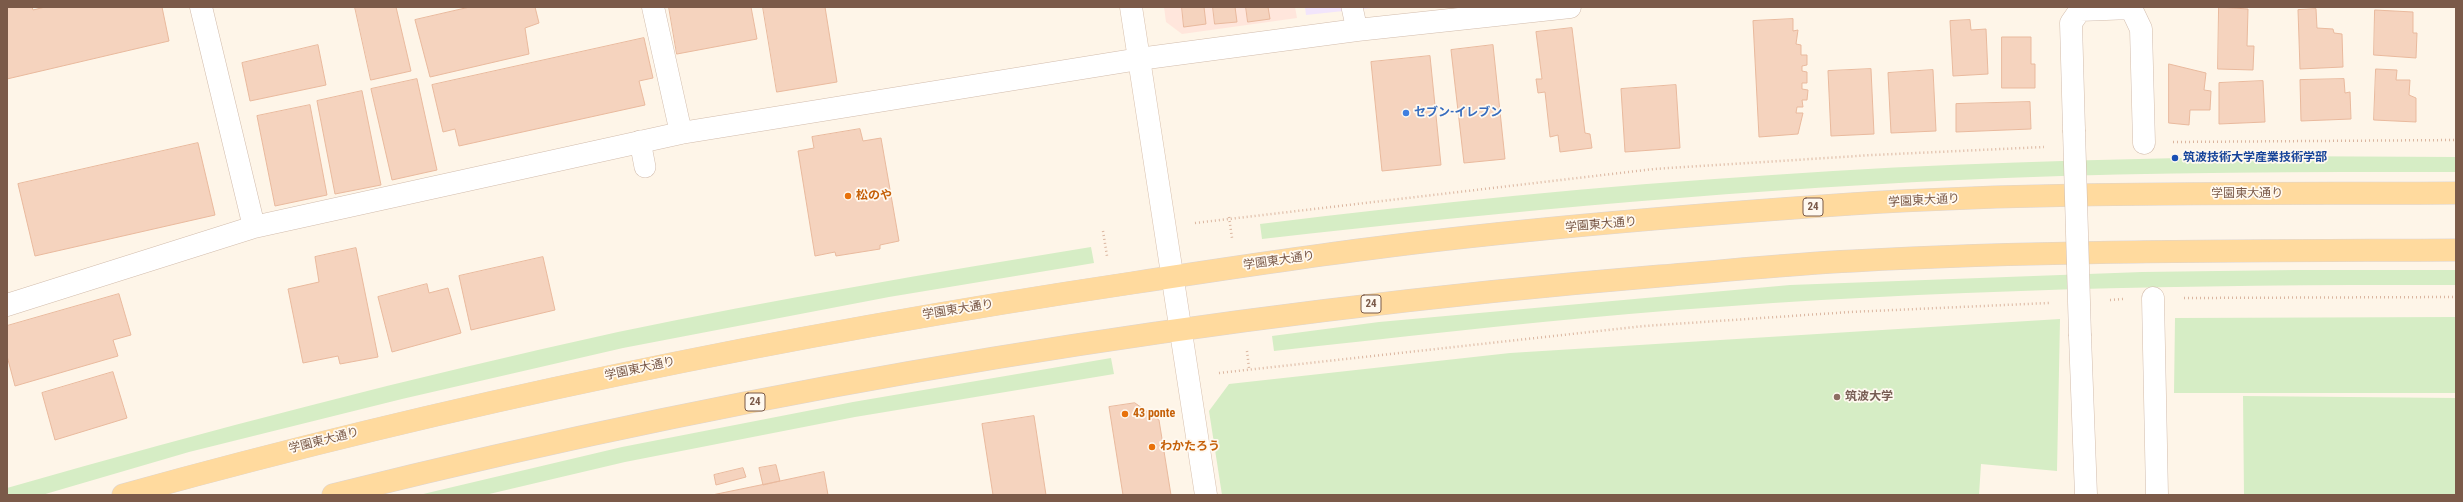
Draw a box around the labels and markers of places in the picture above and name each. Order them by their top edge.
place label: セブン-イレブン [1414,106,1502,120]
marker: セブン-イレブン [1401,108,1411,118]
place label: 筑波技術大学産業技術学部 [2183,151,2327,165]
marker: 筑波技術大学産業技術学部 [2170,153,2180,163]
place label: 松のや [856,189,892,203]
marker: 松のや [843,191,853,201]
place label: 筑波大学 [1845,390,1893,404]
marker: 筑波大学 [1832,392,1842,402]
place label: 43 ponte [1133,407,1175,421]
marker: 43 ponte [1120,409,1130,419]
place label: わかたろう [1160,440,1220,454]
marker: わかたろう [1147,442,1157,452]

